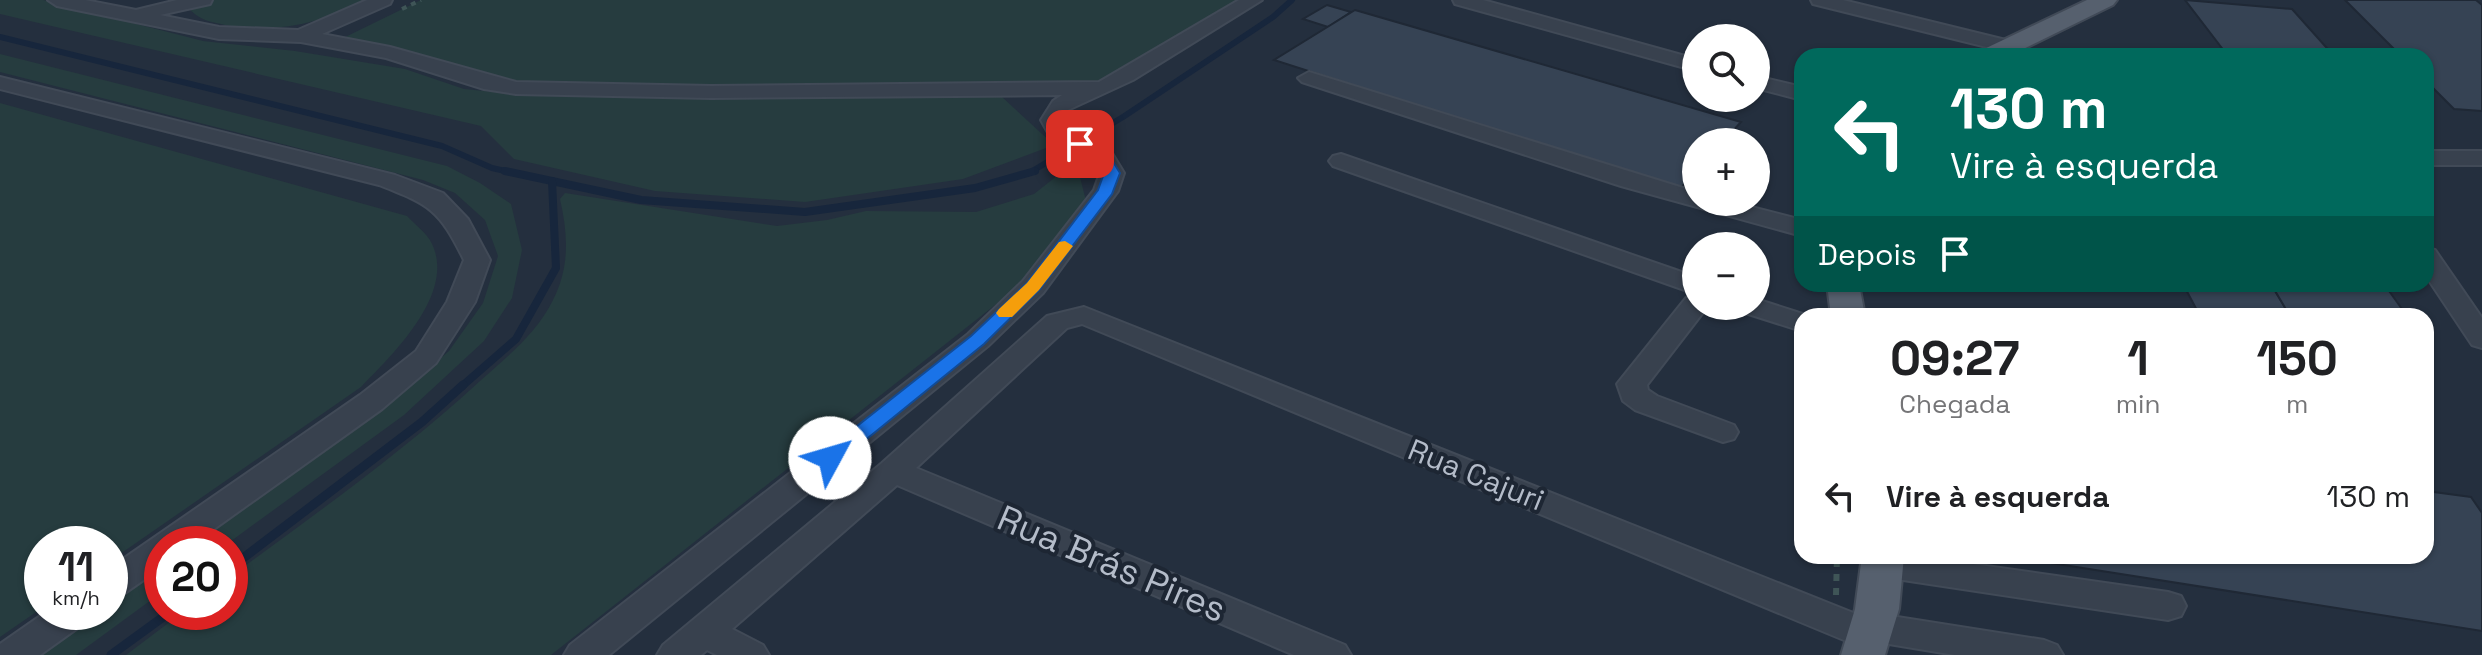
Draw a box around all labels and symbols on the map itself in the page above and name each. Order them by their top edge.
pin [1046,110,1114,178]
position arrow [788,416,872,500]
street label: Rua Cajuri [1402,430,1550,519]
street label: Rua Brás Pires [990,495,1233,633]
speed limit sign: 20 [144,526,248,630]

